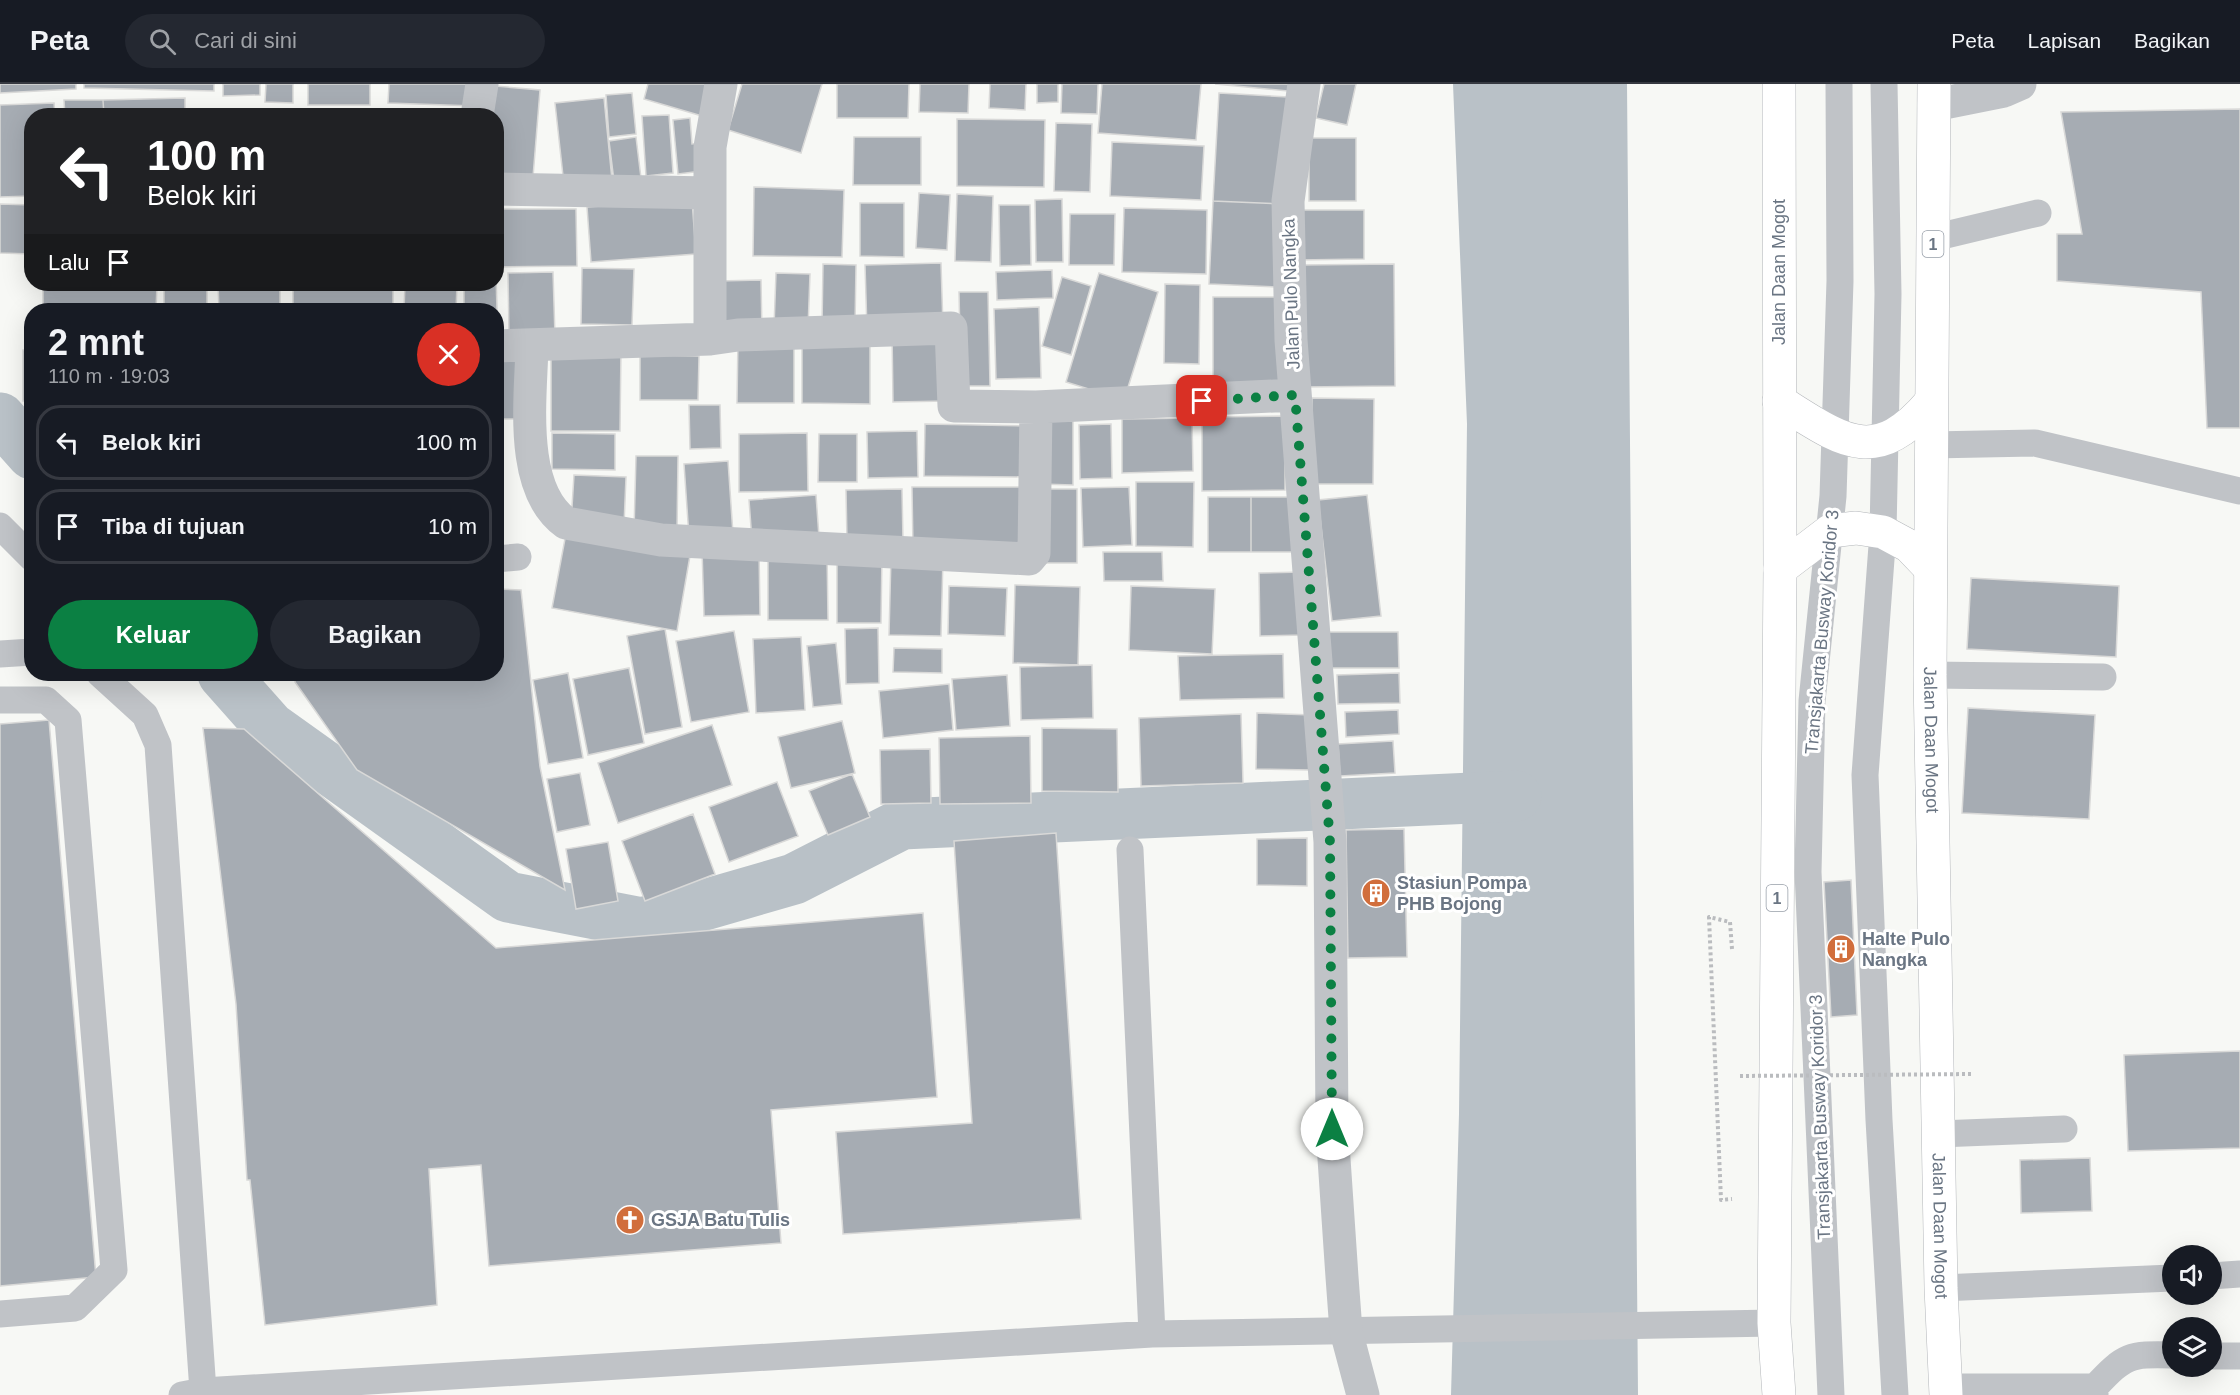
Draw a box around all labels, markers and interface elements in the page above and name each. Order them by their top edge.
search box [125,14,545,68]
text: Peta [30,25,89,56]
icon: search [146,25,179,58]
text: Cari di sini [194,28,297,53]
text: Peta [1951,29,1995,52]
text: Lapisan [2028,29,2101,52]
text: Bagikan [2134,29,2210,52]
icon: left [48,132,126,210]
text: 100 m [147,132,266,179]
text: Belok kiri [147,181,257,211]
street label: Jalan Daan Mogot [1769,199,1789,345]
street label: Jalan Pulo Nangka [1278,217,1304,370]
road number: 1 [1922,231,1944,257]
icon: arrive [102,246,135,279]
text: Lalu [48,250,90,275]
text: 2 mnt [48,322,144,363]
button: close [417,323,480,386]
text: 110 m · 19:03 [48,365,170,387]
pin [1176,375,1227,426]
icon: arrive [1185,384,1218,417]
icon: left [51,426,84,459]
text: Belok kiri [102,430,201,455]
text: 100 m [416,430,477,455]
street label: Transjakarta Busway Koridor 3 [1801,509,1843,755]
icon: arrive [51,510,84,543]
text: Tiba di tujuan [102,514,245,539]
text: 10 m [428,514,477,539]
button: Keluar [48,600,258,669]
button: Bagikan [270,600,480,669]
street label: Jalan Daan Mogot [1920,667,1942,813]
place label: Stasiun Pompa PHB Bojong [1397,873,1528,914]
building icon: Stasiun Pompa PHB Bojong [1360,877,1392,909]
road number: 1 [1766,885,1788,911]
place label: Halte Pulo Nangka [1862,929,1950,970]
building icon: Halte Pulo Nangka [1825,933,1857,965]
street label: Transjakarta Busway Koridor 3 [1806,994,1834,1240]
position arrow [1300,1097,1364,1161]
street label: Jalan Daan Mogot [1929,1153,1952,1299]
church icon: GSJA Batu Tulis [614,1204,646,1236]
place label: GSJA Batu Tulis [651,1210,790,1230]
map controls [2162,1245,2222,1377]
button: sound [2162,1245,2222,1305]
button: layers [2162,1317,2222,1377]

